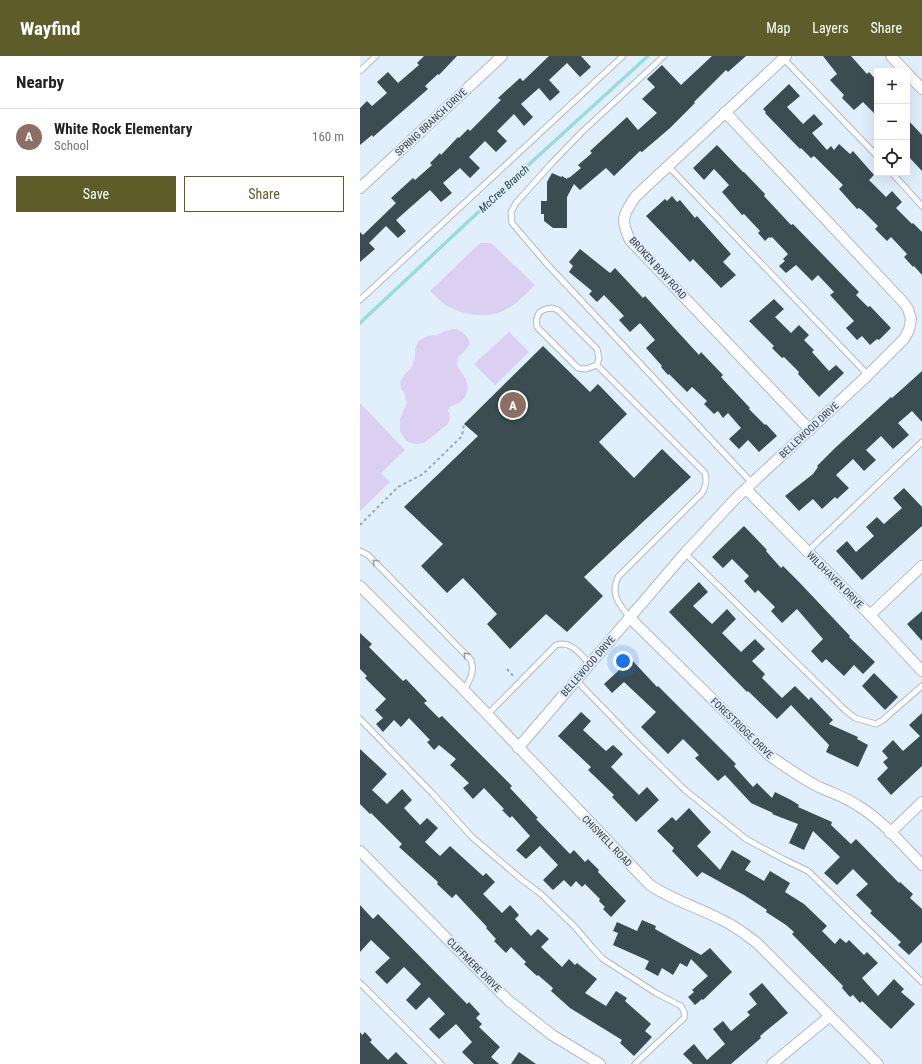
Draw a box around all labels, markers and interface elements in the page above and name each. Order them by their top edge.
text: Wayfind [20,17,80,40]
text: Map [766,20,790,36]
text: Layers [812,20,849,36]
text: Share [871,20,902,36]
map controls [874,68,910,176]
button: + [874,68,910,104]
text: Nearby [16,72,64,92]
street label: SPRING BRANCH DRIVE [393,86,469,158]
button: − [874,104,910,140]
text: White Rock Elementary [54,120,192,138]
text: A [25,129,33,144]
text: 160 m [312,129,344,144]
text: School [54,138,89,153]
button: locate [874,140,910,176]
water label: McCree Branch [476,162,532,216]
button: Save [16,176,176,212]
button: Share [184,176,344,212]
street label: BROKEN BOW ROAD [627,235,689,302]
pin: A [500,390,526,420]
street label: BELLEWOOD DRIVE [777,400,841,460]
street label: WILDHAVEN DRIVE [804,549,866,611]
one-way arrow [372,560,380,567]
street label: BELLEWOOD DRIVE [559,633,617,699]
your location [613,651,633,671]
one-way arrow [464,653,471,660]
street label: FORESTRIDGE DRIVE [709,695,775,761]
street label: CHISWELL ROAD [580,813,634,869]
street label: CLIFFMERE DRIVE [445,936,503,994]

